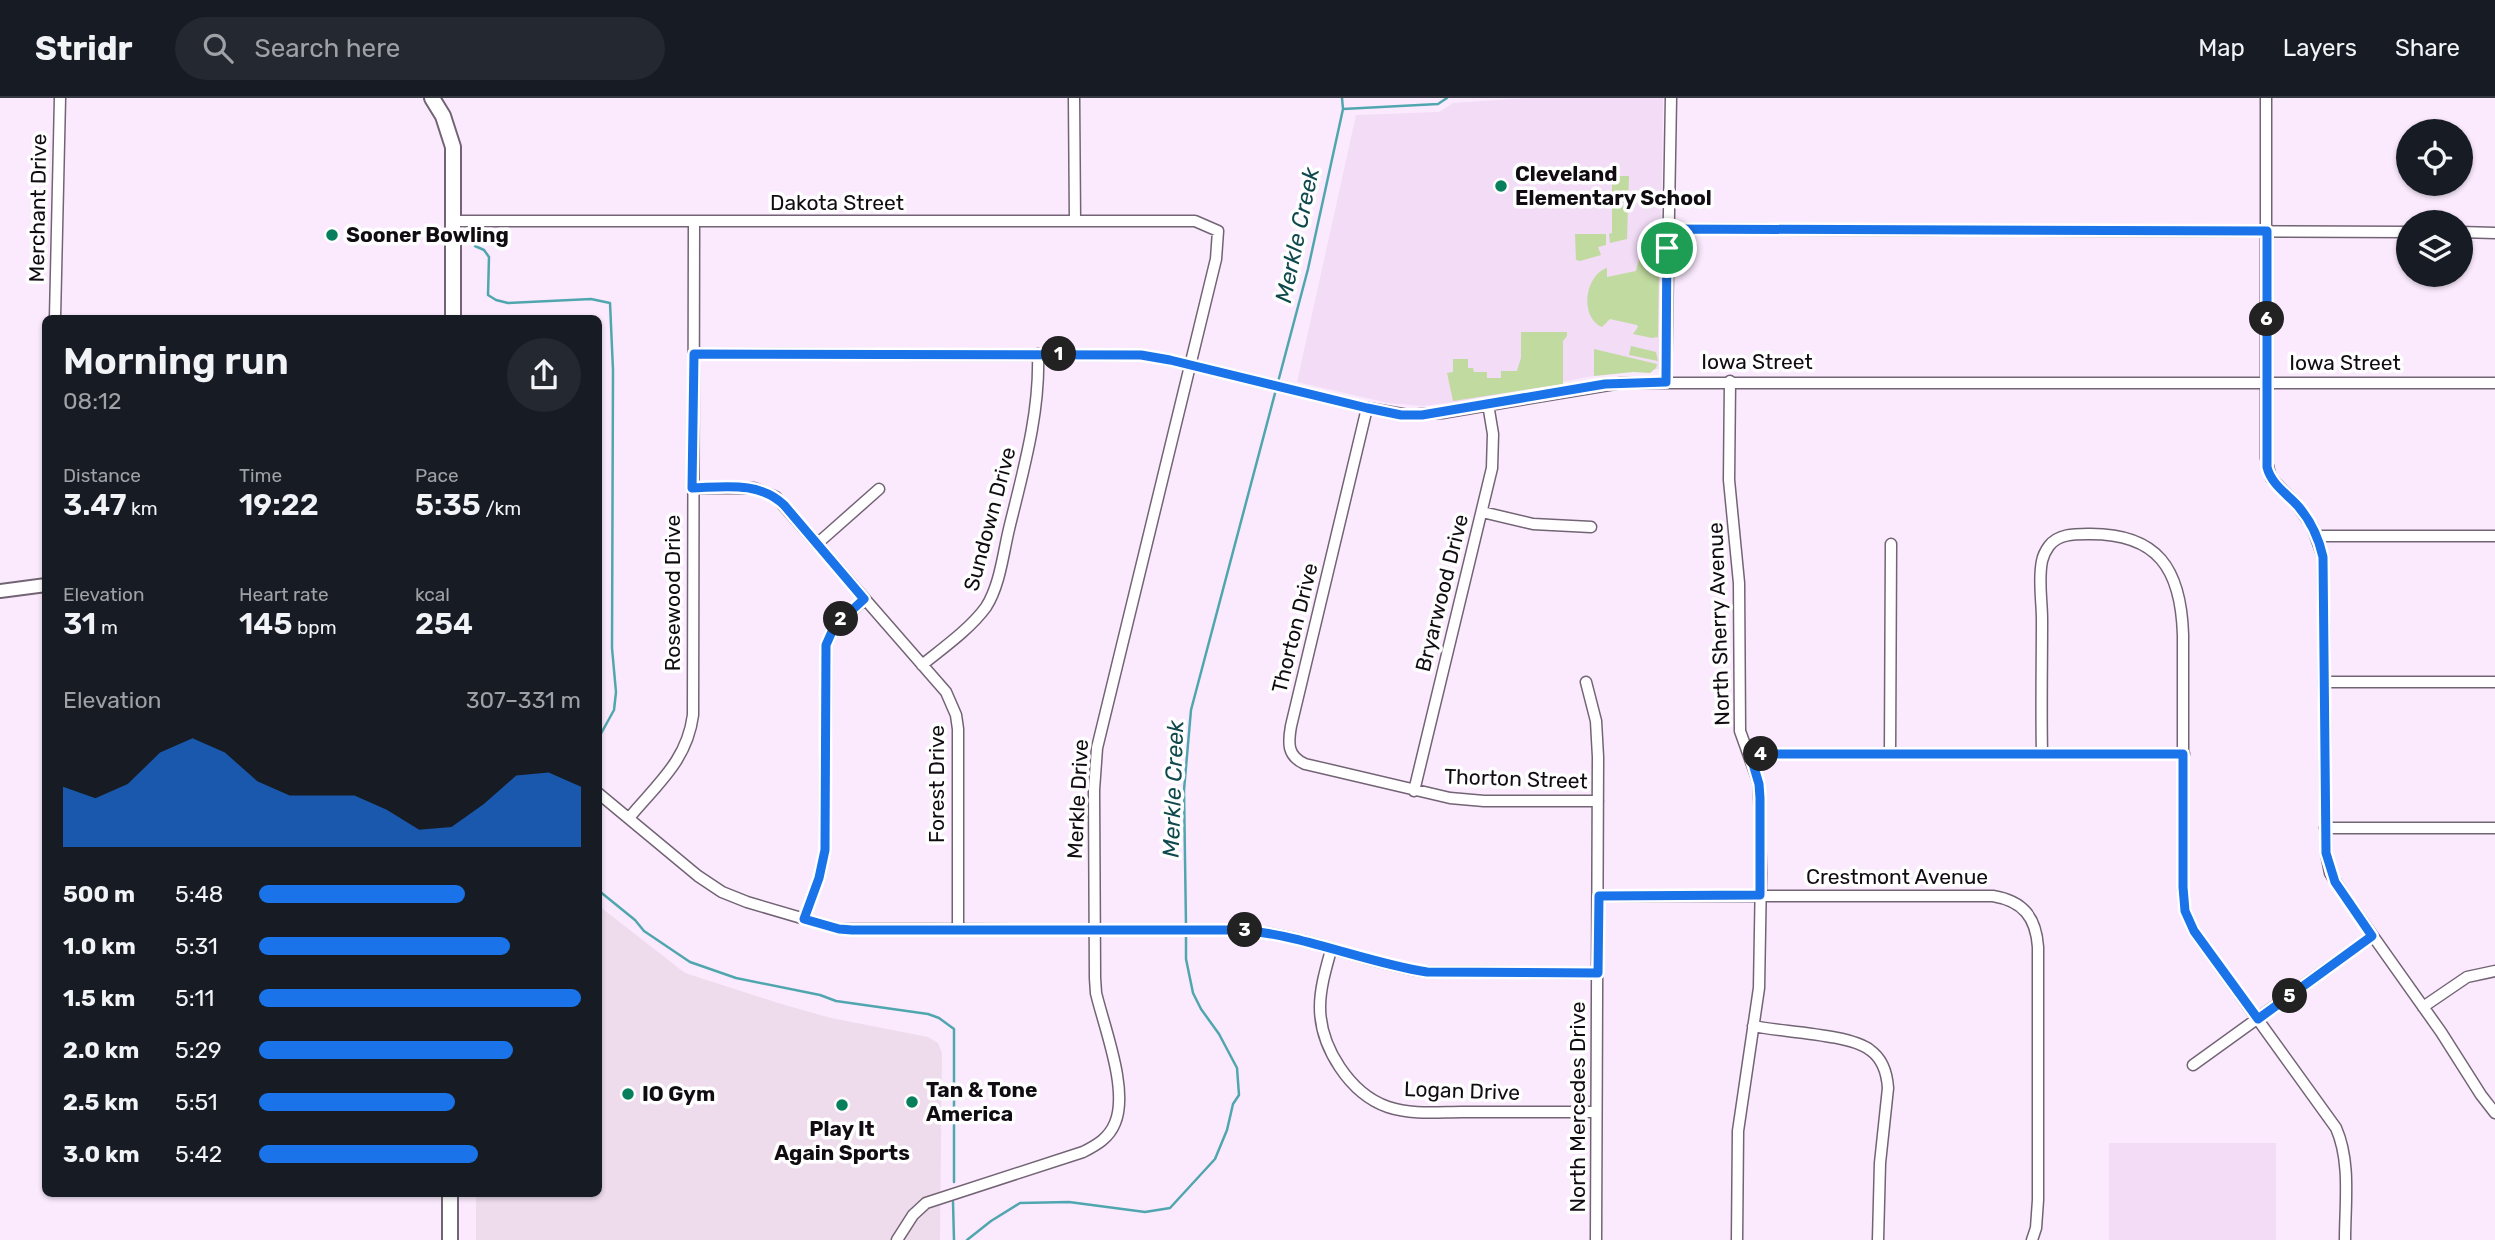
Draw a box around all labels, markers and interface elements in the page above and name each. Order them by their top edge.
search box [175,17,665,80]
text: Stridr [35,29,133,68]
icon: search [199,29,237,67]
text: Search here [255,33,400,64]
text: Map [2198,34,2245,62]
text: Layers [2283,34,2357,62]
text: Share [2395,34,2460,62]
map controls [2396,119,2473,287]
button: locate [2396,119,2473,196]
street label: Merchant Drive [24,133,51,283]
place label: Cleveland Elementary School [1515,161,1712,210]
water label: Merkle Creek [1269,164,1325,305]
marker: Cleveland Elementary School [1493,178,1509,194]
street label: Dakota Street [770,190,904,215]
button: layers [2396,210,2473,287]
pin [1637,218,1697,278]
place label: Sooner Bowling [346,222,509,247]
marker: Sooner Bowling [324,227,340,243]
icon: arrive [1648,229,1686,267]
pin: 6 [2250,302,2284,336]
text: 6 [2260,307,2273,330]
pin: 1 [1042,336,1076,372]
text: Morning run [63,338,289,384]
button: share [507,338,581,412]
text: 1 [1054,342,1063,365]
street label: Iowa Street [1701,349,1813,374]
street label: Iowa Street [2289,350,2401,375]
text: 08:12 [63,387,121,415]
street label: Sundown Drive [958,444,1021,594]
text: Distance [63,464,141,487]
text: Time [239,464,282,487]
text: Pace [415,464,459,487]
text: 3.47 [63,487,126,523]
text: 19:22 [239,487,319,523]
text: 5:35 [415,487,481,523]
text: km [126,497,158,520]
text: /km [481,497,521,520]
street label: Bryarwood Drive [1410,511,1473,674]
street label: Rosewood Drive [660,515,685,671]
street label: North Sherry Avenue [1702,522,1735,726]
street label: Thorton Drive [1266,560,1323,696]
text: Elevation [63,583,144,606]
text: Heart rate [239,583,329,606]
text: kcal [415,583,450,606]
pin: 2 [824,602,858,636]
text: 31 [63,606,96,642]
text: 145 [239,606,292,642]
text: 254 [415,606,473,642]
text: 2 [834,607,847,630]
text: m [96,616,118,639]
text: bpm [292,616,337,639]
text: Elevation [63,686,162,714]
text: 307–331 m [466,686,581,714]
water label: Merkle Creek [1157,719,1189,858]
street label: Forest Drive [924,725,949,843]
pin: 4 [1744,736,1778,772]
street label: Merkle Drive [1062,739,1093,859]
text: 4 [1754,742,1767,765]
street label: Thorton Street [1444,764,1588,793]
street label: Crestmont Avenue [1806,864,1988,889]
text: 500 m [63,880,135,908]
text: 5:48 [175,880,223,908]
pin: 3 [1228,912,1262,948]
text: 3 [1238,918,1251,941]
text: 1.0 km [63,932,136,960]
text: 5:31 [175,932,218,960]
pin: 5 [2272,978,2308,1014]
text: 1.5 km [63,984,135,1012]
text: 5:11 [175,984,214,1012]
text: 5 [2283,984,2296,1007]
street label: North Mercedes Drive [1565,1002,1590,1212]
text: 2.0 km [63,1036,139,1064]
text: 5:29 [175,1036,222,1064]
street label: Logan Drive [1404,1076,1521,1105]
place label: Tan & Tone America [926,1077,1038,1126]
place label: IO Gym [642,1081,715,1106]
marker: IO Gym [620,1086,636,1102]
text: 2.5 km [63,1088,139,1116]
text: 5:51 [175,1088,218,1116]
marker: Tan & Tone America [904,1094,920,1110]
marker: Play It Again Sports [834,1097,850,1113]
place label: Play It Again Sports [774,1116,910,1165]
text: 3.0 km [63,1140,140,1168]
text: 5:42 [175,1140,222,1168]

